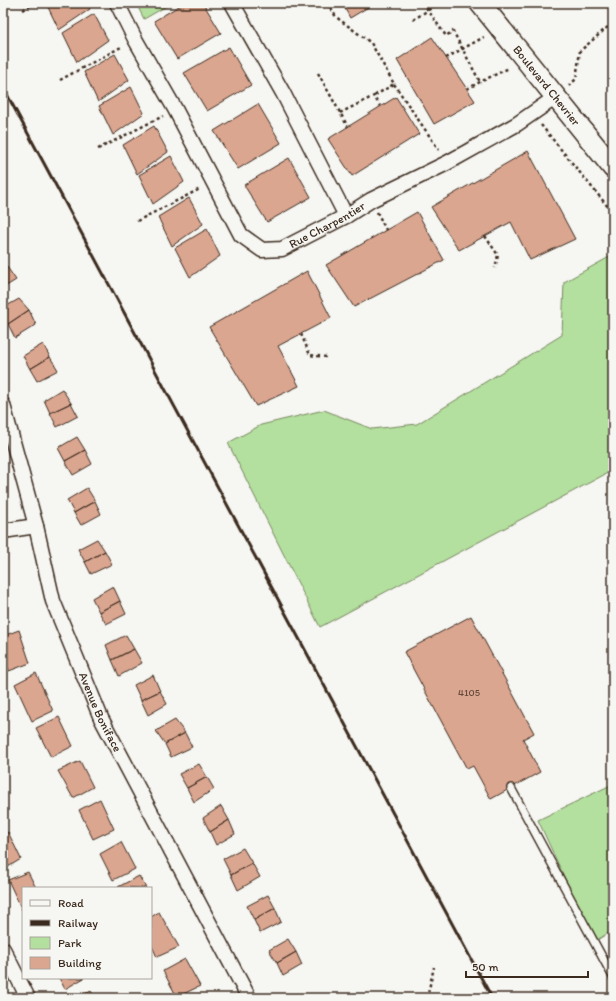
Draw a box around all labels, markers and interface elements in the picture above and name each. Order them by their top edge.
street label: Boulevard Chevrier [510,43,583,129]
street label: Rue Charpentier [287,199,368,251]
street label: Avenue Boniface [76,670,125,754]
house number: 4105 [458,686,480,699]
legend [22,887,152,979]
text: Road [58,896,84,910]
text: Railway [58,916,98,930]
text: Park [58,936,82,950]
scale bar [466,953,588,979]
text: Building [58,956,102,970]
text: 50 m [472,960,498,974]

